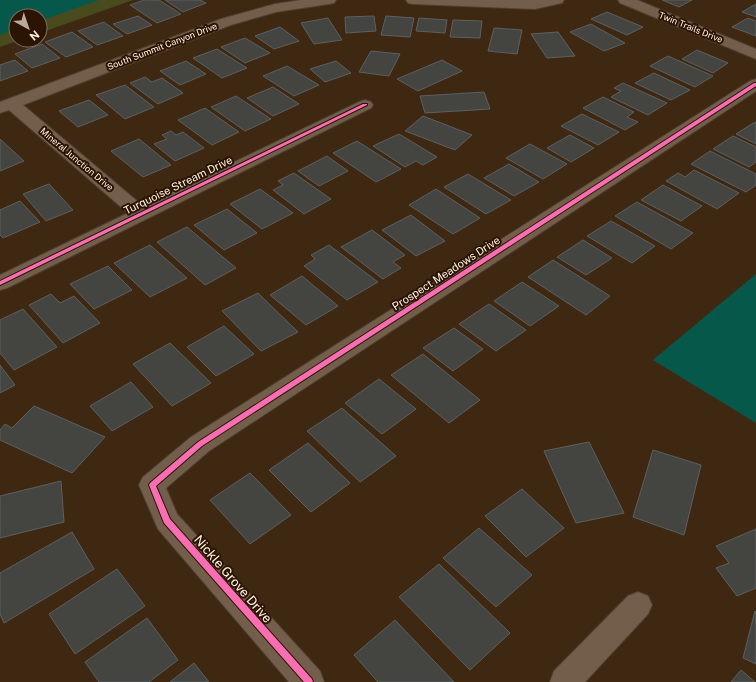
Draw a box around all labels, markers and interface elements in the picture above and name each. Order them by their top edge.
north arrow [8,8,48,48]
street label: Twin Trails Drive [657,9,725,45]
street label: South Summit Canyon Drive [105,20,219,72]
text: N [27,28,42,43]
street label: Mineral Junction Drive [38,125,116,193]
street label: Turquoise Stream Drive [122,153,234,217]
street label: Prospect Meadows Drive [390,234,502,312]
street label: Nickle Grove Drive [191,532,275,626]

